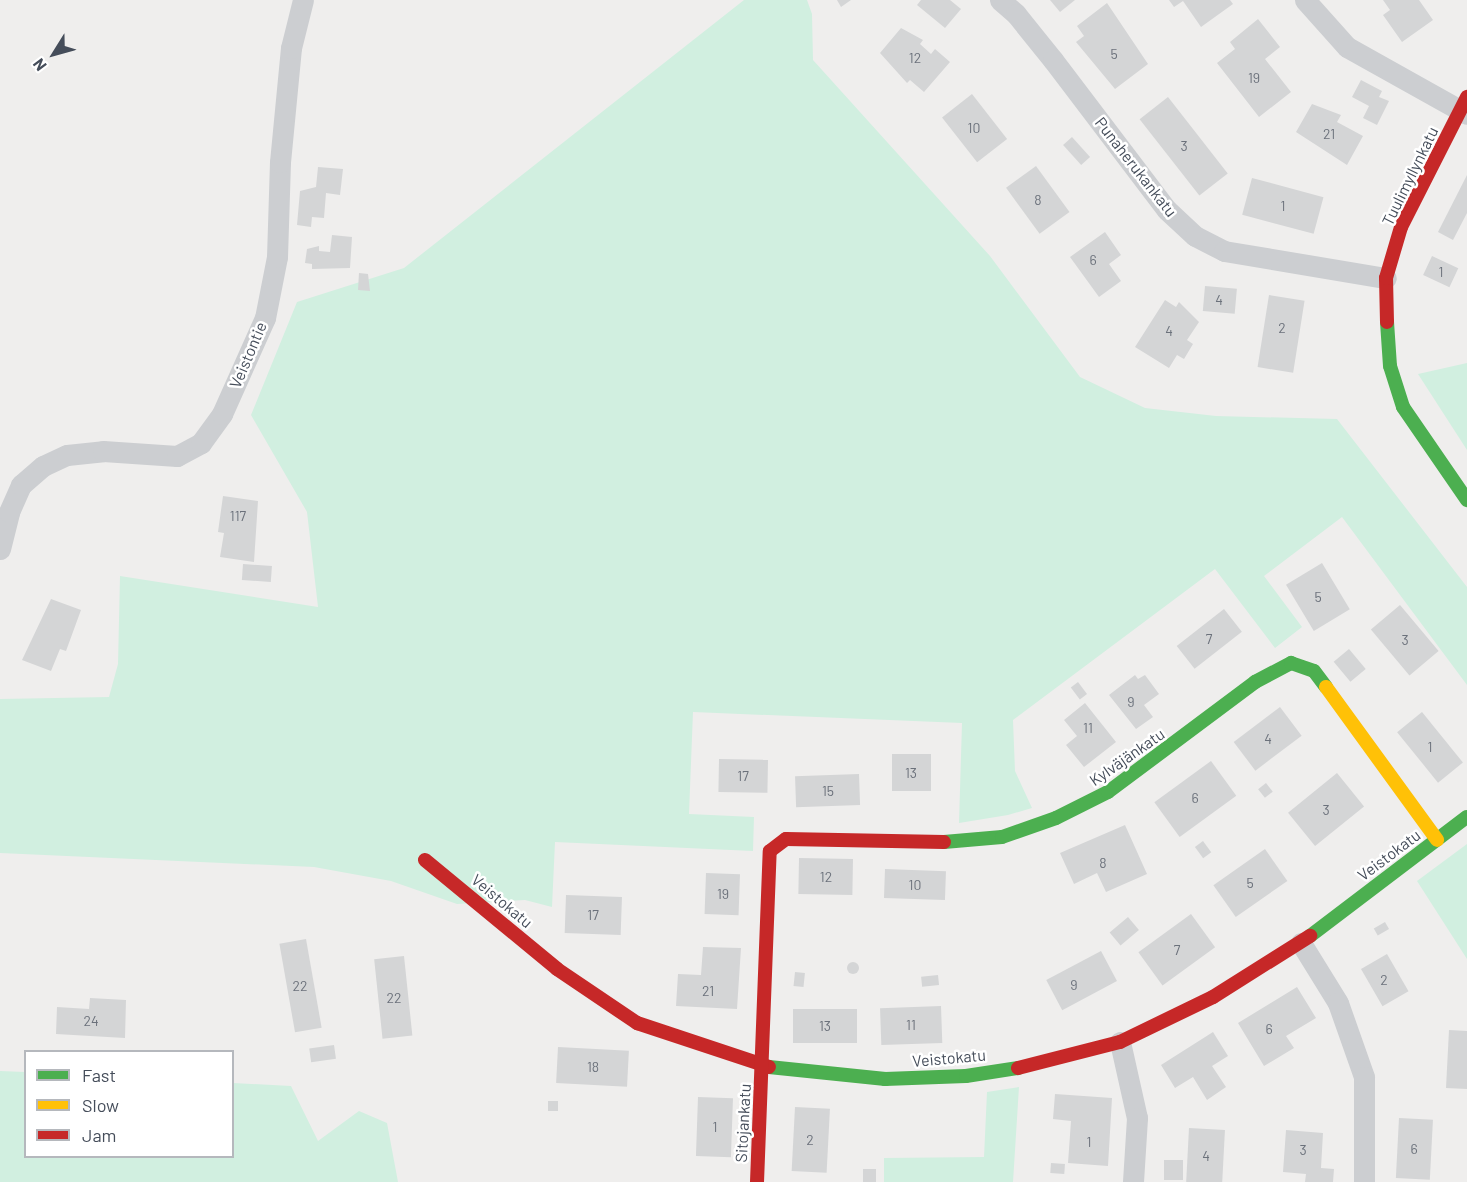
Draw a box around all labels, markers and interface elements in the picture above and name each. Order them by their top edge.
north arrow [24,24,84,84]
house number: 5 [1110,46,1118,62]
house number: 12 [909,50,921,66]
text: N [28,55,50,75]
house number: 19 [1248,70,1260,86]
street label: Punaherukankatu [1091,113,1181,221]
house number: 10 [968,120,980,136]
street label: Tuulimyllynkatu [1378,123,1442,229]
house number: 21 [1323,126,1335,142]
house number: 3 [1180,138,1188,154]
house number: 8 [1034,192,1042,208]
house number: 1 [1281,198,1285,214]
house number: 6 [1089,252,1097,268]
house number: 1 [1439,264,1443,280]
house number: 4 [1215,292,1223,308]
street label: Veistontie [225,319,271,391]
house number: 2 [1278,320,1286,336]
house number: 4 [1165,323,1173,339]
house number: 117 [230,508,246,524]
house number: 5 [1314,589,1322,605]
house number: 7 [1206,631,1212,647]
house number: 3 [1401,632,1409,648]
house number: 9 [1127,694,1135,710]
house number: 11 [1083,720,1093,736]
street label: Kylväjänkatu [1086,724,1168,790]
house number: 4 [1264,731,1272,747]
house number: 1 [1428,739,1432,755]
house number: 13 [905,765,917,781]
house number: 17 [737,768,749,784]
house number: 15 [822,783,834,799]
house number: 6 [1191,790,1199,806]
house number: 3 [1322,802,1330,818]
street label: Veistokatu [1354,825,1424,885]
house number: 8 [1099,855,1107,871]
house number: 12 [820,869,832,885]
street label: Veistokatu [468,870,536,932]
house number: 5 [1246,875,1254,891]
house number: 10 [909,877,921,893]
house number: 19 [717,886,729,902]
house number: 17 [587,907,599,923]
house number: 7 [1174,942,1180,958]
house number: 2 [1380,972,1388,988]
house number: 9 [1070,977,1078,993]
house number: 22 [292,978,308,994]
house number: 21 [702,983,714,999]
house number: 22 [386,990,402,1006]
house number: 24 [83,1013,99,1029]
house number: 11 [906,1017,916,1033]
house number: 13 [819,1018,831,1034]
house number: 6 [1265,1021,1273,1037]
street label: Veistokatu [911,1045,987,1071]
legend [24,1050,234,1158]
house number: 18 [587,1059,599,1075]
text: Fast [82,1064,116,1086]
street label: Sitojankatu [731,1083,755,1163]
text: Slow [82,1094,119,1116]
house number: 1 [713,1119,717,1135]
text: Jam [82,1124,116,1146]
house number: 2 [806,1132,814,1148]
house number: 1 [1087,1134,1091,1150]
house number: 6 [1410,1141,1418,1157]
house number: 3 [1299,1142,1307,1158]
house number: 4 [1202,1148,1210,1164]

